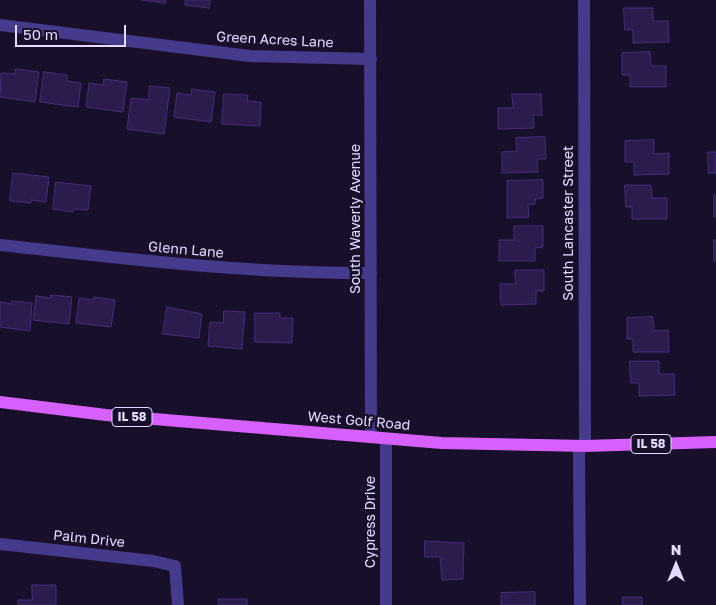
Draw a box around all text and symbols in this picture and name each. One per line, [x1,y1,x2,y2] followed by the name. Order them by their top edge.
[18,15,129,47] scale bar
[23,25,58,43] text: 50 m
[216,29,334,51] street label: Green Acres Lane
[348,144,364,294] street label: South Waverly Avenue
[561,145,577,301] street label: South Lancaster Street
[148,238,224,262] street label: Glenn Lane
[112,408,152,427] road number: IL 58
[307,408,411,434] street label: West Golf Road
[631,434,671,454] road number: IL 58
[363,476,379,568] street label: Cypress Drive
[52,527,126,551] street label: Palm Drive
[651,540,701,590] north arrow
[671,541,681,558] text: N

